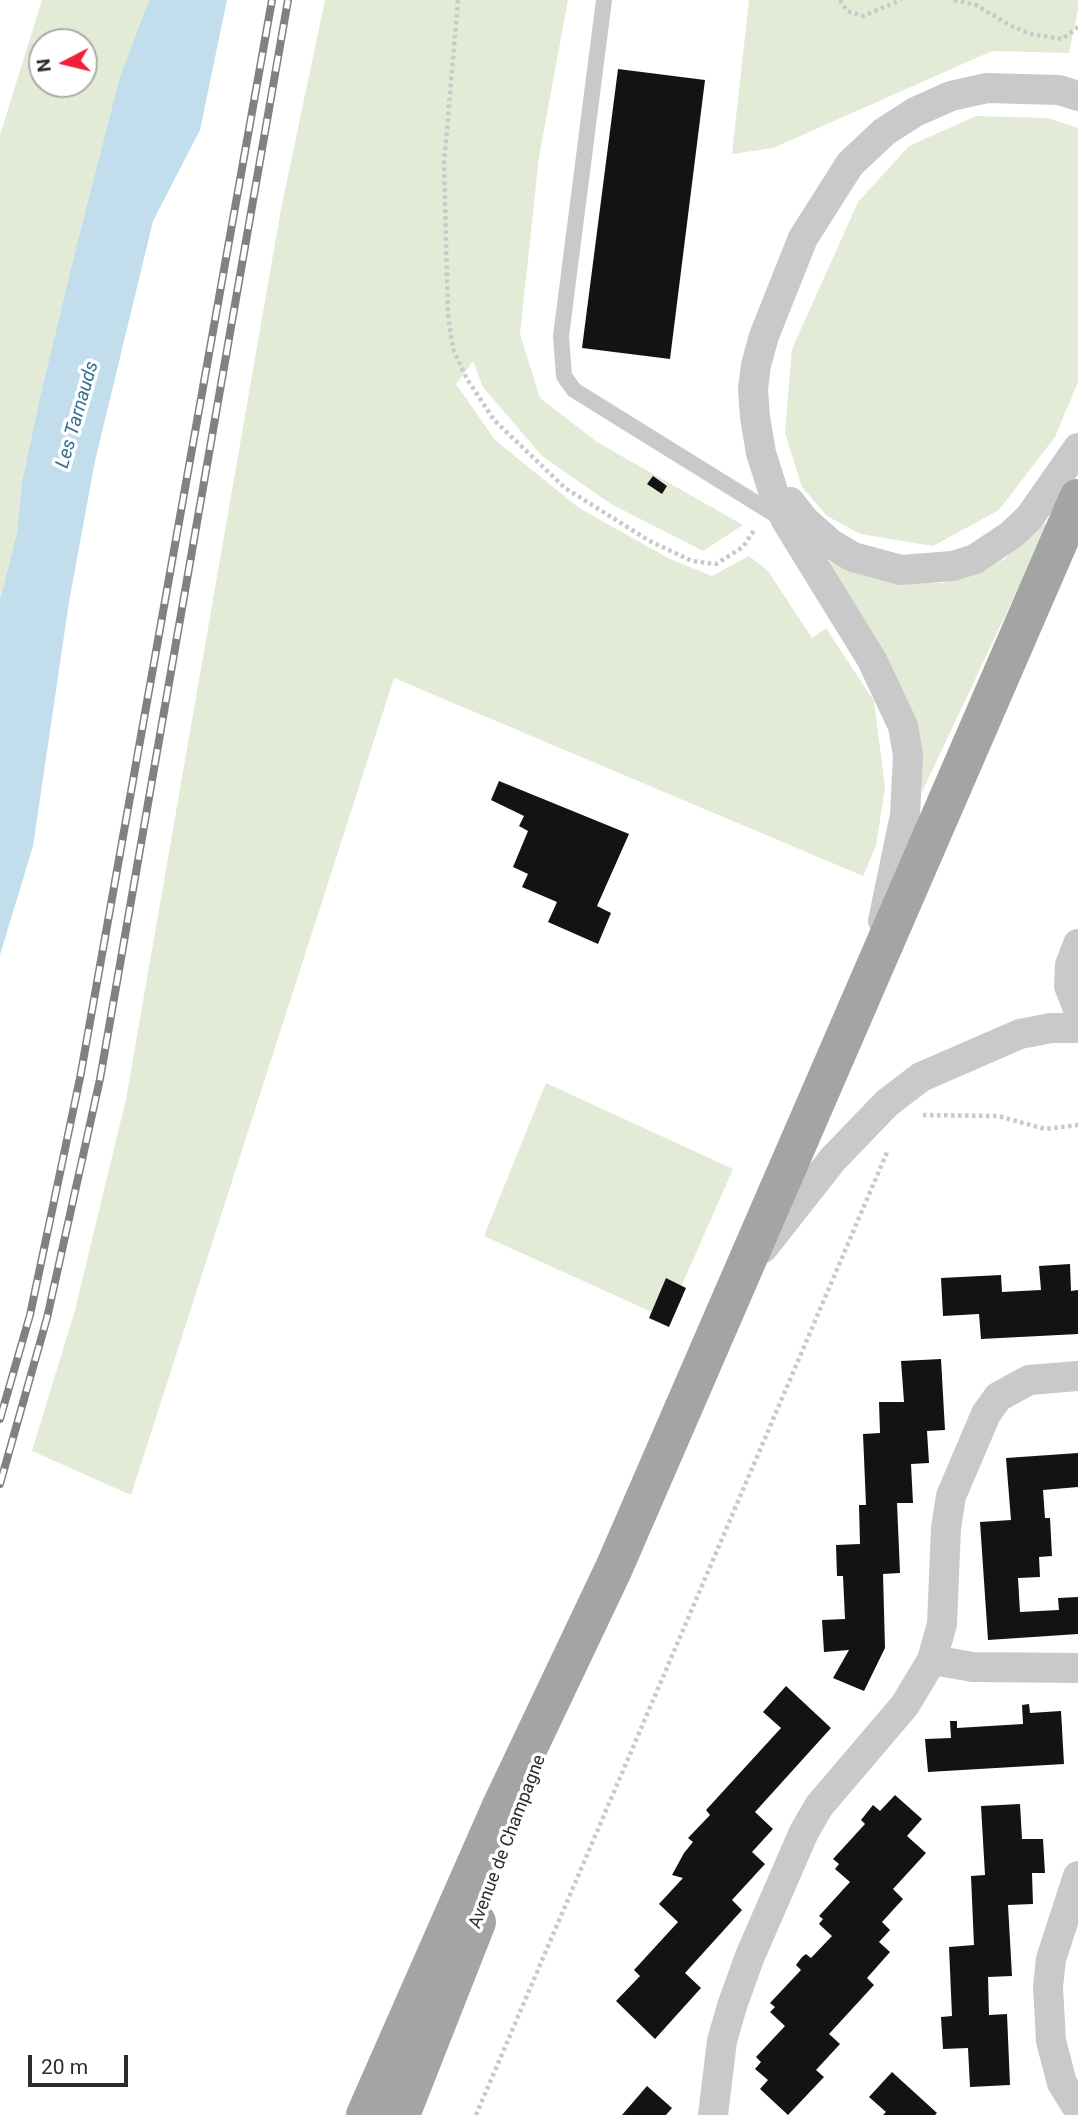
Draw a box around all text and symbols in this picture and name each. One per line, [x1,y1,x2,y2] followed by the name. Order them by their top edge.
[28,28,98,98] north arrow
[31,57,56,73] text: N
[52,359,104,471] water label: Les Tarnauds
[465,1752,551,1932] street label: Avenue de Champagne
[32,2042,131,2086] scale bar
[41,2055,88,2079] text: 20 m

